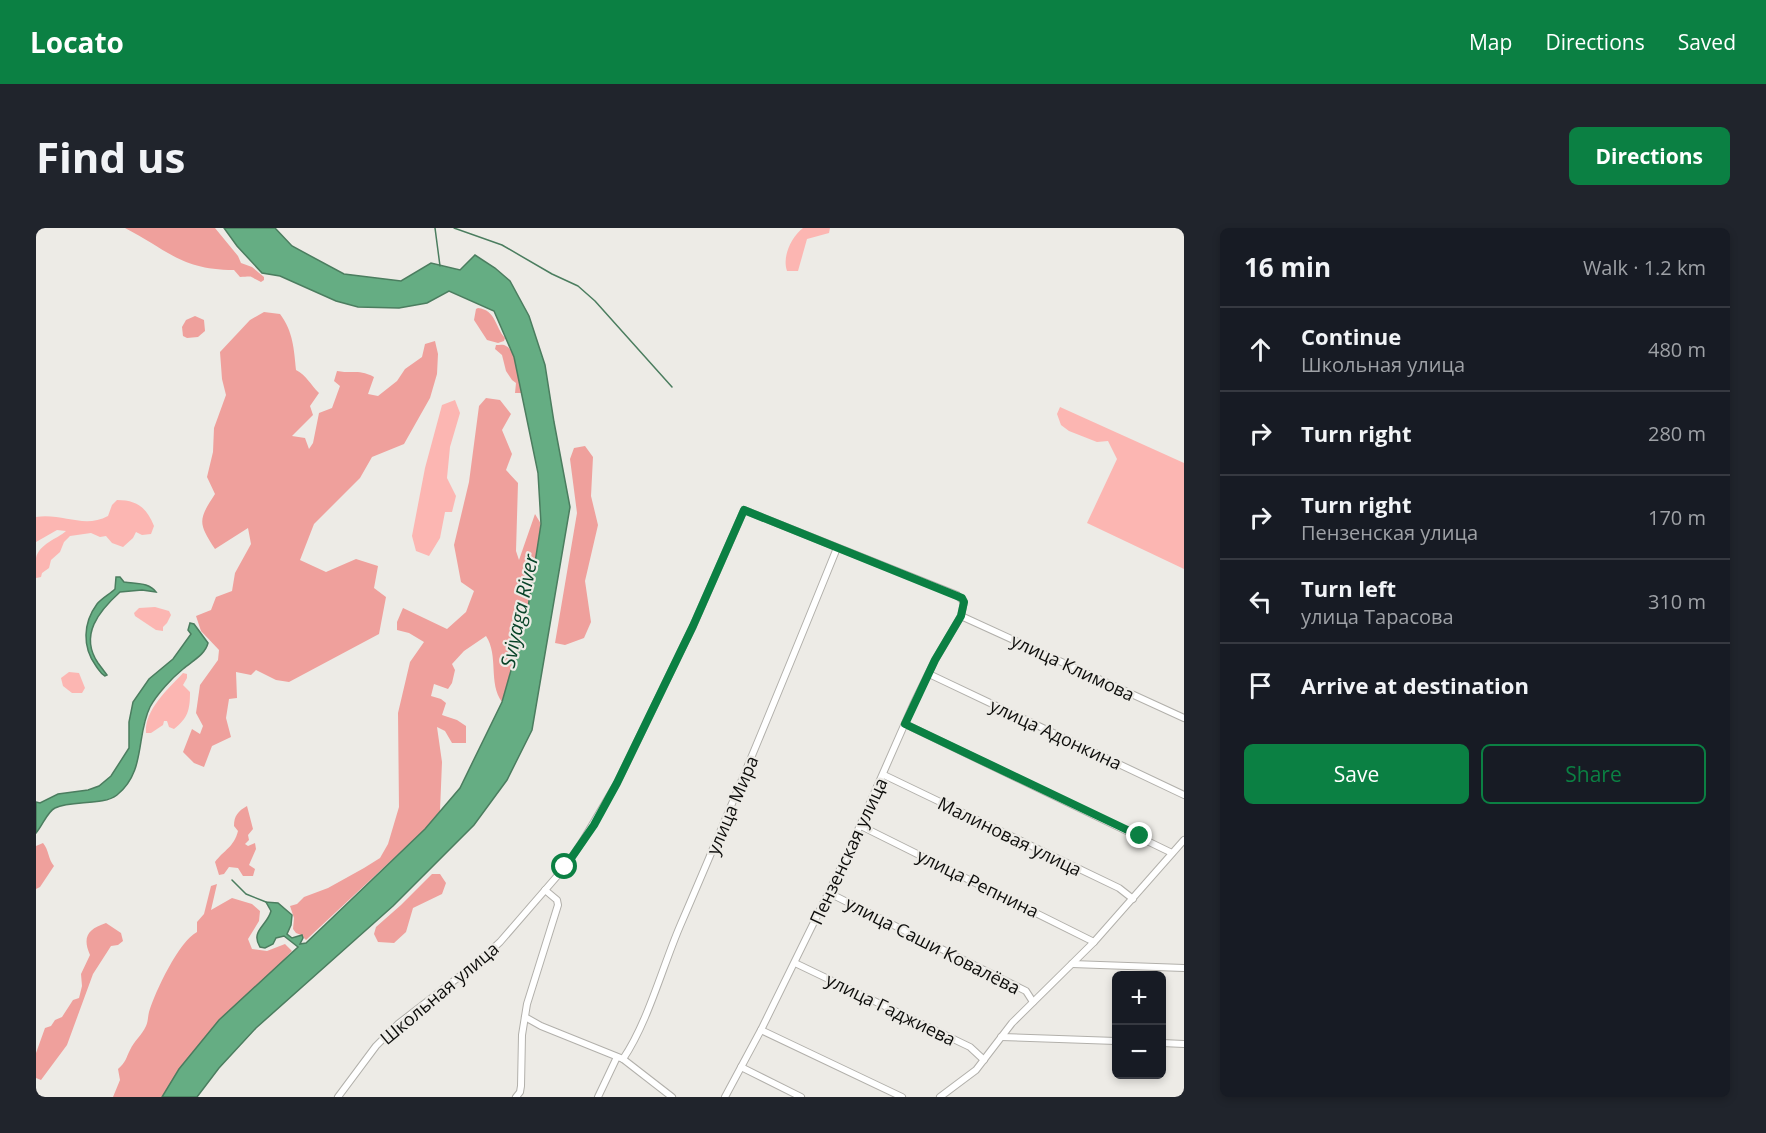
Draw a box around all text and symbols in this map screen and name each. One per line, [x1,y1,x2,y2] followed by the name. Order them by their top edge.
[30,23,124,61] text: Locato
[1469,28,1512,56] text: Map
[1545,28,1645,56] text: Directions
[1678,28,1736,56] text: Saved
[1569,127,1730,185] button: Directions
[36,128,185,185] text: Find us
[1244,249,1331,285] text: 16 min
[1583,254,1706,281] text: Walk · 1.2 km
[1301,321,1401,351] text: Continue
[1244,333,1277,366] icon: ahead
[1648,336,1706,363] text: 480 m
[1301,351,1465,378] text: Школьная улица
[1244,417,1277,450] icon: right
[1301,418,1412,448] text: Turn right
[1648,420,1706,447] text: 280 m
[1301,489,1412,519] text: Turn right
[1244,501,1277,534] icon: right
[1648,504,1706,531] text: 170 m
[1301,519,1478,546] text: Пензенская улица
[494,551,544,670] water label: Sviyaga River
[1301,573,1396,603] text: Turn left
[1244,585,1277,618] icon: left
[1648,588,1706,615] text: 310 m
[1301,603,1454,630] text: улица Тарасова
[1007,628,1139,706] street label: улица Климова
[1244,669,1277,702] icon: arrive
[1301,670,1529,700] text: Arrive at destination
[986,693,1126,775] street label: улица Адонкина
[1244,744,1469,804] button: Save
[1481,744,1706,804] button: Share
[700,752,764,858] street label: улица Мира
[803,774,893,928] street label: Пензенская улица
[934,791,1086,881] street label: Малиновая улица
[1126,822,1152,848] route end
[913,843,1043,923] street label: улица Репнина
[551,853,577,879] route start
[842,890,1024,1000] street label: улица Саши Ковалёва
[375,936,503,1050] street label: Школьная улица
[822,967,960,1051] street label: улица Гаджиева
[1112,971,1166,1079] map controls
[1112,971,1166,1025] button: +
[1112,1025,1166,1079] button: −

